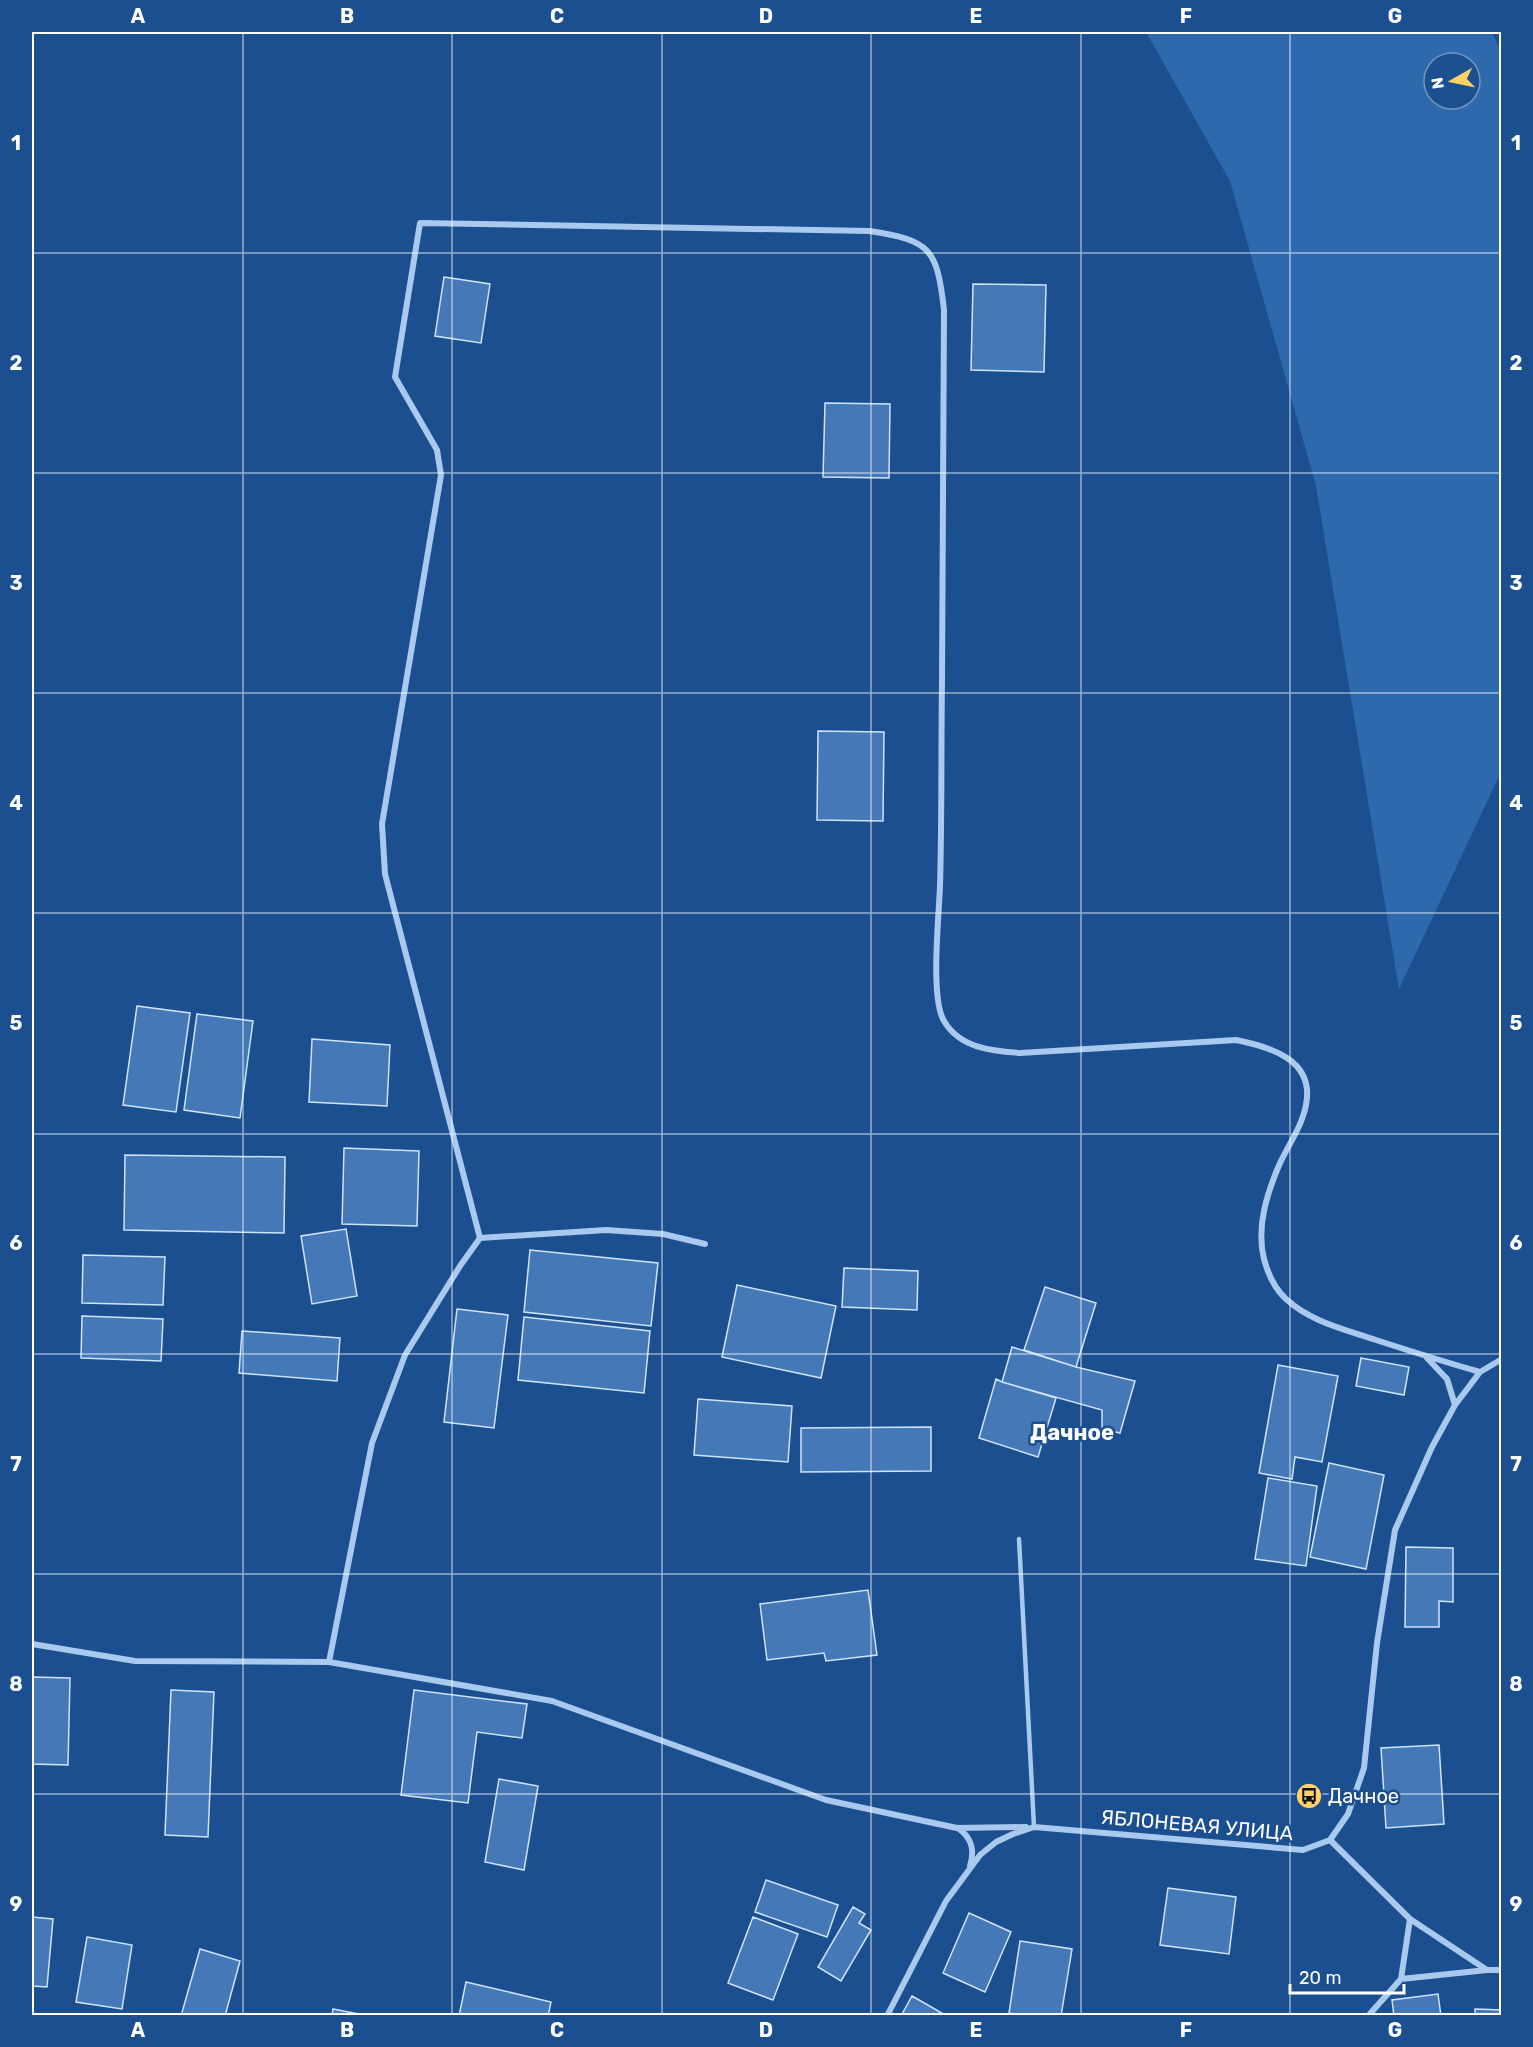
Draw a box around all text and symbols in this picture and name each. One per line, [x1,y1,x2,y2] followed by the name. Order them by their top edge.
[131,4,146,28] text: A
[340,4,354,28] text: B
[550,4,564,28] text: C
[759,4,773,28] text: D
[970,4,982,28] text: E
[1180,4,1192,28] text: F
[1388,4,1402,28] text: G
[1422,51,1482,111] north arrow
[1427,76,1448,90] text: N
[11,131,21,155] text: 1
[1511,131,1521,155] text: 1
[10,351,23,375] text: 2
[1510,351,1523,375] text: 2
[9,571,23,595] text: 3
[1509,571,1523,595] text: 3
[9,791,23,815] text: 4
[1509,791,1523,815] text: 4
[10,1011,23,1035] text: 5
[1510,1011,1523,1035] text: 5
[9,1231,23,1255] text: 6
[1509,1231,1523,1255] text: 6
[1030,1419,1114,1446] district label: Дачное
[10,1452,22,1476] text: 7
[1510,1452,1522,1476] text: 7
[9,1672,23,1696] text: 8
[1509,1672,1523,1696] text: 8
[1294,1781,1324,1811] bus stop icon: Дачное
[1328,1784,1399,1808] place label: Дачное
[1100,1805,1294,1845] street label: ЯБЛОНЕВАЯ УЛИЦА
[10,1892,23,1916] text: 9
[1510,1892,1523,1916] text: 9
[1290,1957,1404,1995] scale bar
[1299,1967,1341,1989] text: 20 m
[131,2018,146,2042] text: A
[340,2018,354,2042] text: B
[550,2018,564,2042] text: C
[759,2018,773,2042] text: D
[970,2018,982,2042] text: E
[1180,2018,1192,2042] text: F
[1388,2018,1402,2042] text: G

